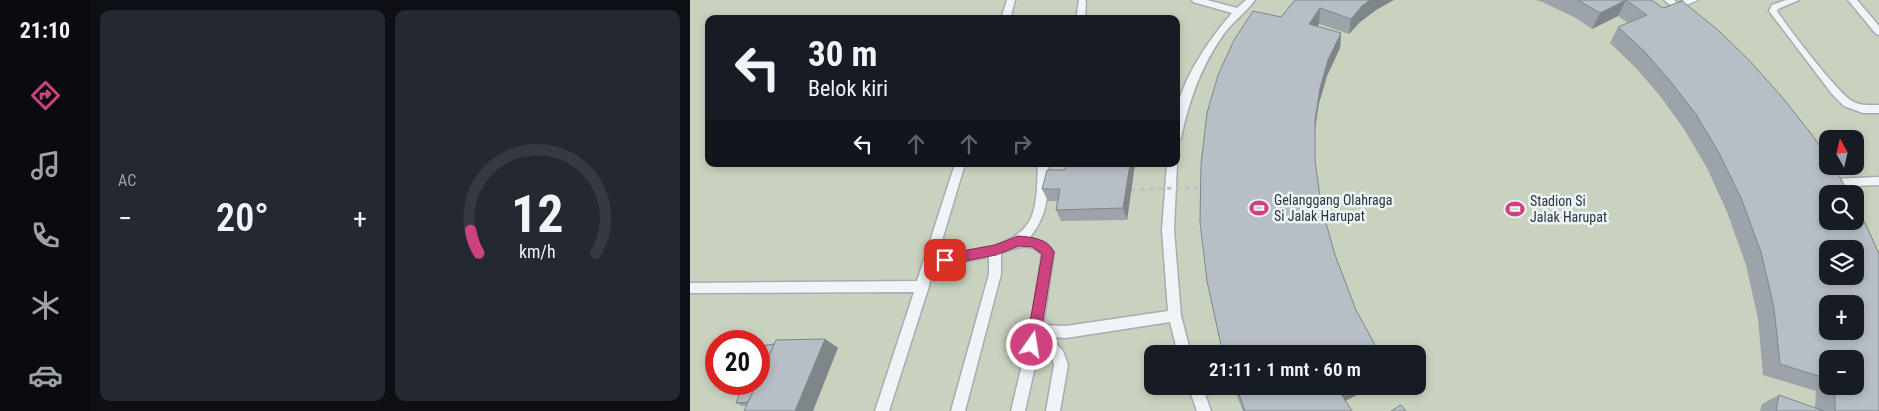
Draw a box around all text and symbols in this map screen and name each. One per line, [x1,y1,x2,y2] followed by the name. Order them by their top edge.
[20,18,70,43] text: 21:10
[808,34,877,75] text: 30 m
[725,35,790,100] icon: left
[808,76,888,101] text: Belok kiri
[28,78,63,113] icon: directions
[849,130,877,158] icon: left
[902,130,930,158] icon: ahead
[955,130,983,158] icon: ahead
[1008,130,1036,158] icon: right
[1819,130,1864,175] north arrow
[1819,130,1864,395] map controls
[28,148,63,183] icon: music
[118,171,136,190] text: AC
[511,184,564,245] text: 12
[1819,185,1864,230] button: search
[1274,192,1392,224] place label: Gelanggang Olahraga Si Jalak Harupat
[1530,193,1607,225] place label: Stadion Si Jalak Harupat
[216,196,269,240] text: 20°
[1248,197,1270,219] sports icon: Gelanggang Olahraga Si Jalak Harupat
[1504,198,1526,220] sports icon: Stadion Si Jalak Harupat
[118,202,132,235] text: −
[353,202,367,235] text: +
[28,218,63,253] icon: phone
[924,239,966,281] pin
[1819,240,1864,285] button: layers
[519,241,556,262] text: km/h
[931,246,959,274] icon: arrive
[28,288,63,323] icon: climate
[1819,295,1864,340] button: +
[1005,318,1057,370] position arrow
[705,330,770,395] speed limit sign: 20
[1819,350,1864,395] button: −
[28,358,63,393] icon: car
[1209,358,1361,381] text: 21:11 · 1 mnt · 60 m

